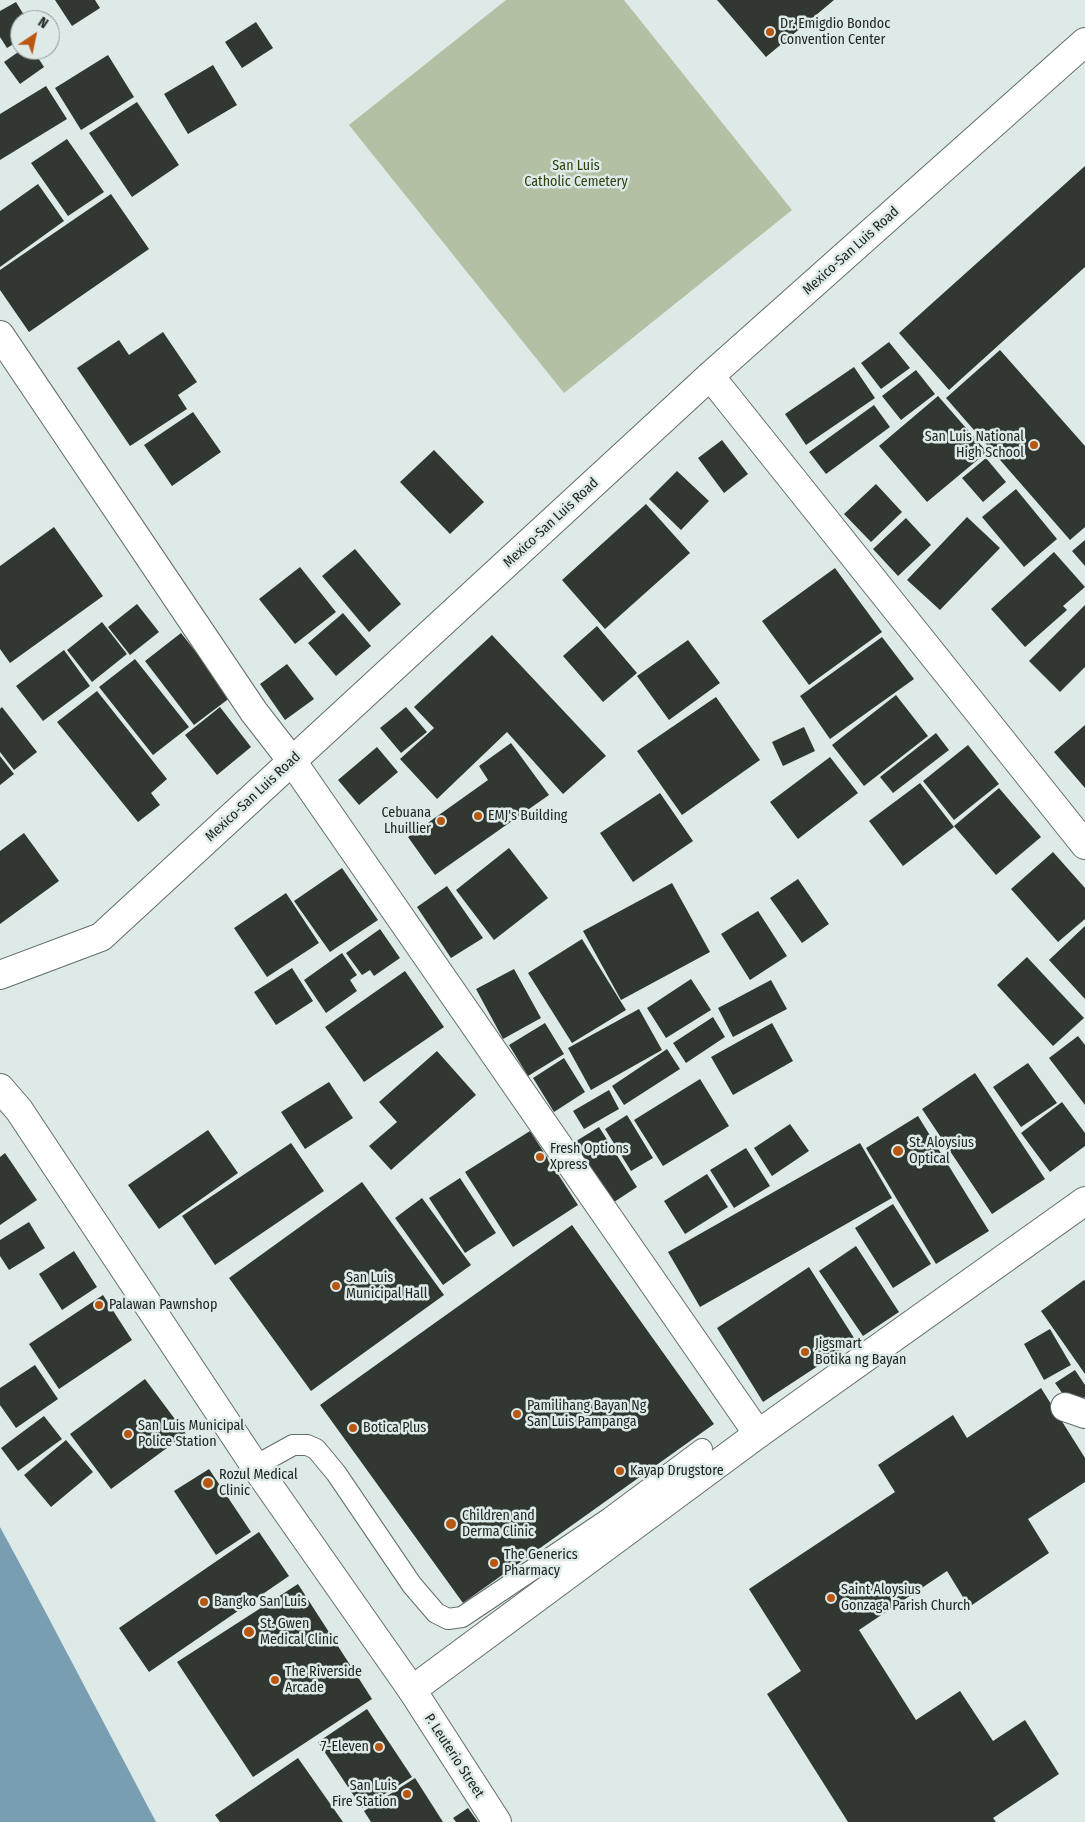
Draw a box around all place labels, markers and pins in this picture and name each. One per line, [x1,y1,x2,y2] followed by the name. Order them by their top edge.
[780,16,890,48] place label: Dr. Emigdio Bondoc Convention Center
[764,26,776,38] marker: Dr. Emigdio Bondoc Convention Center
[925,429,1024,462] place label: San Luis National High School
[1028,439,1040,451] marker: San Luis National High School
[381,805,431,838] place label: Cebuana Lhuillier
[488,808,567,824] place label: EMJ's Building
[472,810,484,822] marker: EMJ's Building
[435,815,447,827] marker: Cebuana Lhuillier
[909,1135,974,1168] place label: St. Aloysius Optical
[550,1141,629,1174] place label: Fresh Options Xpress
[891,1144,905,1158] marker: St. Aloysius Optical
[534,1151,546,1163] marker: Fresh Options Xpress
[346,1270,427,1302] place label: San Luis Municipal Hall
[330,1280,342,1292] marker: San Luis Municipal Hall
[109,1297,217,1313] place label: Palawan Pawnshop
[93,1299,105,1311] marker: Palawan Pawnshop
[815,1336,906,1368] place label: Jigsmart Botika ng Bayan
[799,1346,811,1358] marker: Jigsmart Botika ng Bayan
[527,1398,646,1430] place label: Pamilihang Bayan Ng San Luis Pampanga
[511,1408,523,1420] marker: Pamilihang Bayan Ng San Luis Pampanga
[138,1418,244,1450] place label: San Luis Municipal Police Station
[363,1420,426,1436] place label: Botica Plus
[347,1422,359,1434] marker: Botica Plus
[122,1428,134,1440] marker: San Luis Municipal Police Station
[630,1463,724,1479] place label: Kayap Drugstore
[614,1465,626,1477] marker: Kayap Drugstore
[219,1467,298,1500] place label: Rozul Medical Clinic
[201,1476,215,1490] marker: Rozul Medical Clinic
[462,1508,535,1540] place label: Children and Derma Clinic
[444,1517,458,1531] marker: Children and Derma Clinic
[504,1547,578,1580] place label: The Generics Pharmacy
[488,1557,500,1569] marker: The Generics Pharmacy
[841,1582,970,1614] place label: Saint Aloysius Gonzaga Parish Church
[825,1592,837,1604] marker: Saint Aloysius Gonzaga Parish Church
[214,1594,307,1610] place label: Bangko San Luis
[198,1596,210,1608] marker: Bangko San Luis
[260,1616,339,1648] place label: St. Gwen Medical Clinic
[242,1625,256,1639] marker: St. Gwen Medical Clinic
[285,1664,362,1696] place label: The Riverside Arcade
[269,1674,281,1686] marker: The Riverside Arcade
[321,1739,369,1755] place label: 7-Eleven
[373,1741,385,1753] marker: 7-Eleven
[332,1778,397,1810] place label: San Luis Fire Station
[401,1788,413,1800] marker: San Luis Fire Station

